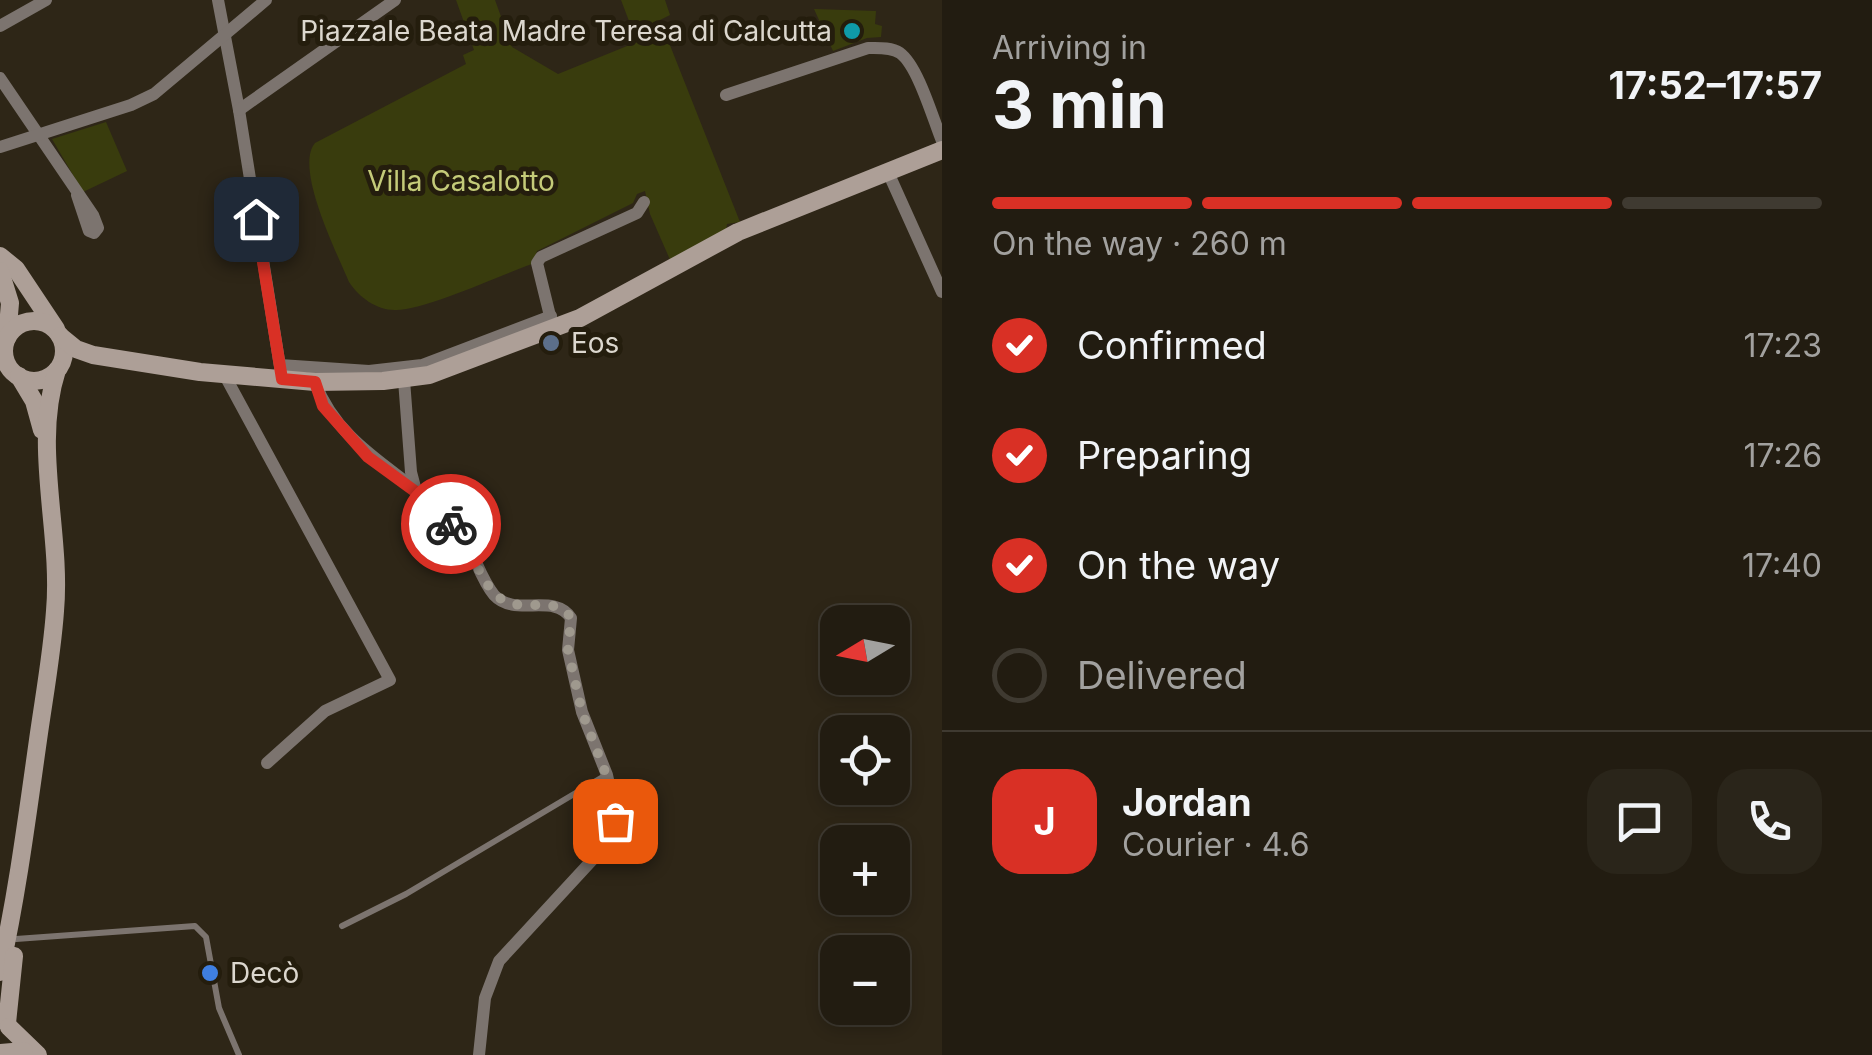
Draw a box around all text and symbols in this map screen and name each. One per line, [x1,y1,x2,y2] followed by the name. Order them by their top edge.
[300,14,832,48] place label: Piazzale Beata Madre Teresa di Calcutta
[841,20,863,42] marker: Piazzale Beata Madre Teresa di Calcutta
[992,28,1147,67] text: Arriving in
[1609,62,1822,108] text: 17:52–17:57
[992,65,1167,144] text: 3 min
[367,164,555,198] park label: Villa Casalotto
[214,177,299,262] pin
[229,192,284,247] icon: home
[992,224,1287,263] text: On the way · 260 m
[992,318,1047,373] icon: check
[1077,322,1267,368] text: Confirmed
[571,326,619,360] place label: Eos
[1743,326,1822,365] text: 17:23
[540,332,562,354] marker: Eos
[992,428,1047,483] icon: check
[1077,432,1252,478] text: Preparing
[1743,436,1822,475] text: 17:26
[401,474,501,574] courier
[424,497,479,552] icon: bike
[992,538,1047,593] icon: check
[1077,542,1280,588] text: On the way
[1742,546,1822,585] text: 17:40
[820,605,910,695] north arrow
[820,605,910,1025] map controls
[1077,652,1247,698] text: Delivered
[820,715,910,805] button: locate
[1587,769,1692,874] button: chat
[1717,769,1822,874] button: phone
[573,779,658,864] pin
[1122,779,1252,825] text: Jordan
[588,794,643,849] icon: bag
[1033,798,1056,844] text: J
[820,825,910,915] button: +
[1122,825,1310,864] text: Courier · 4.6
[820,935,910,1025] button: −
[230,956,299,990] place label: Decò
[199,962,221,984] marker: Decò

